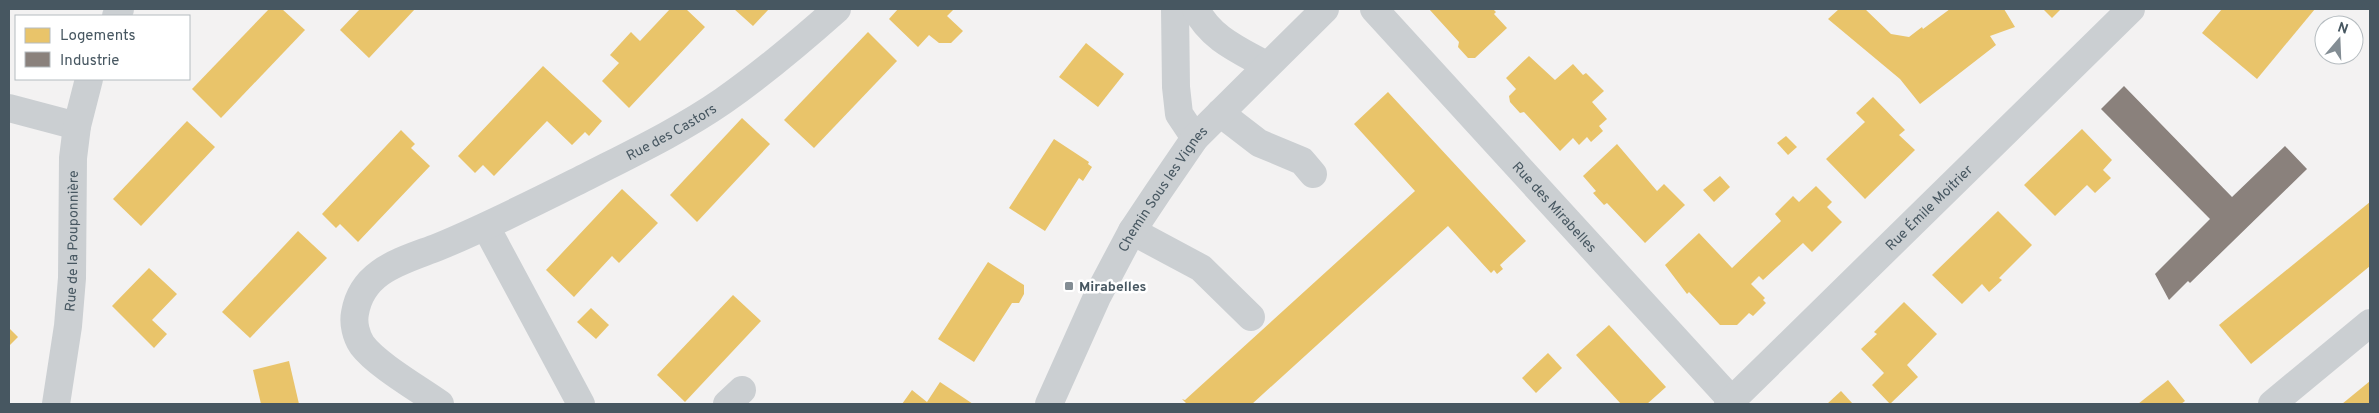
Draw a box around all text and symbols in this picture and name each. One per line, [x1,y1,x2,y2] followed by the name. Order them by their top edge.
[15,15,190,80] legend
[2314,15,2364,65] north arrow
[2335,19,2350,39] text: N
[60,27,136,46] text: Logements
[60,52,119,71] text: Industrie
[624,101,720,165] street label: Rue des Castors
[1115,123,1212,255] street label: Chemin Sous les Vignes
[1508,159,1600,257] street label: Rue des Mirabelles
[1883,161,1977,255] street label: Rue Émile Moitrier
[62,170,83,312] street label: Rue de la Pouponnière
[1079,279,1147,296] place label: Mirabelles
[1063,280,1075,292] marker: Mirabelles

